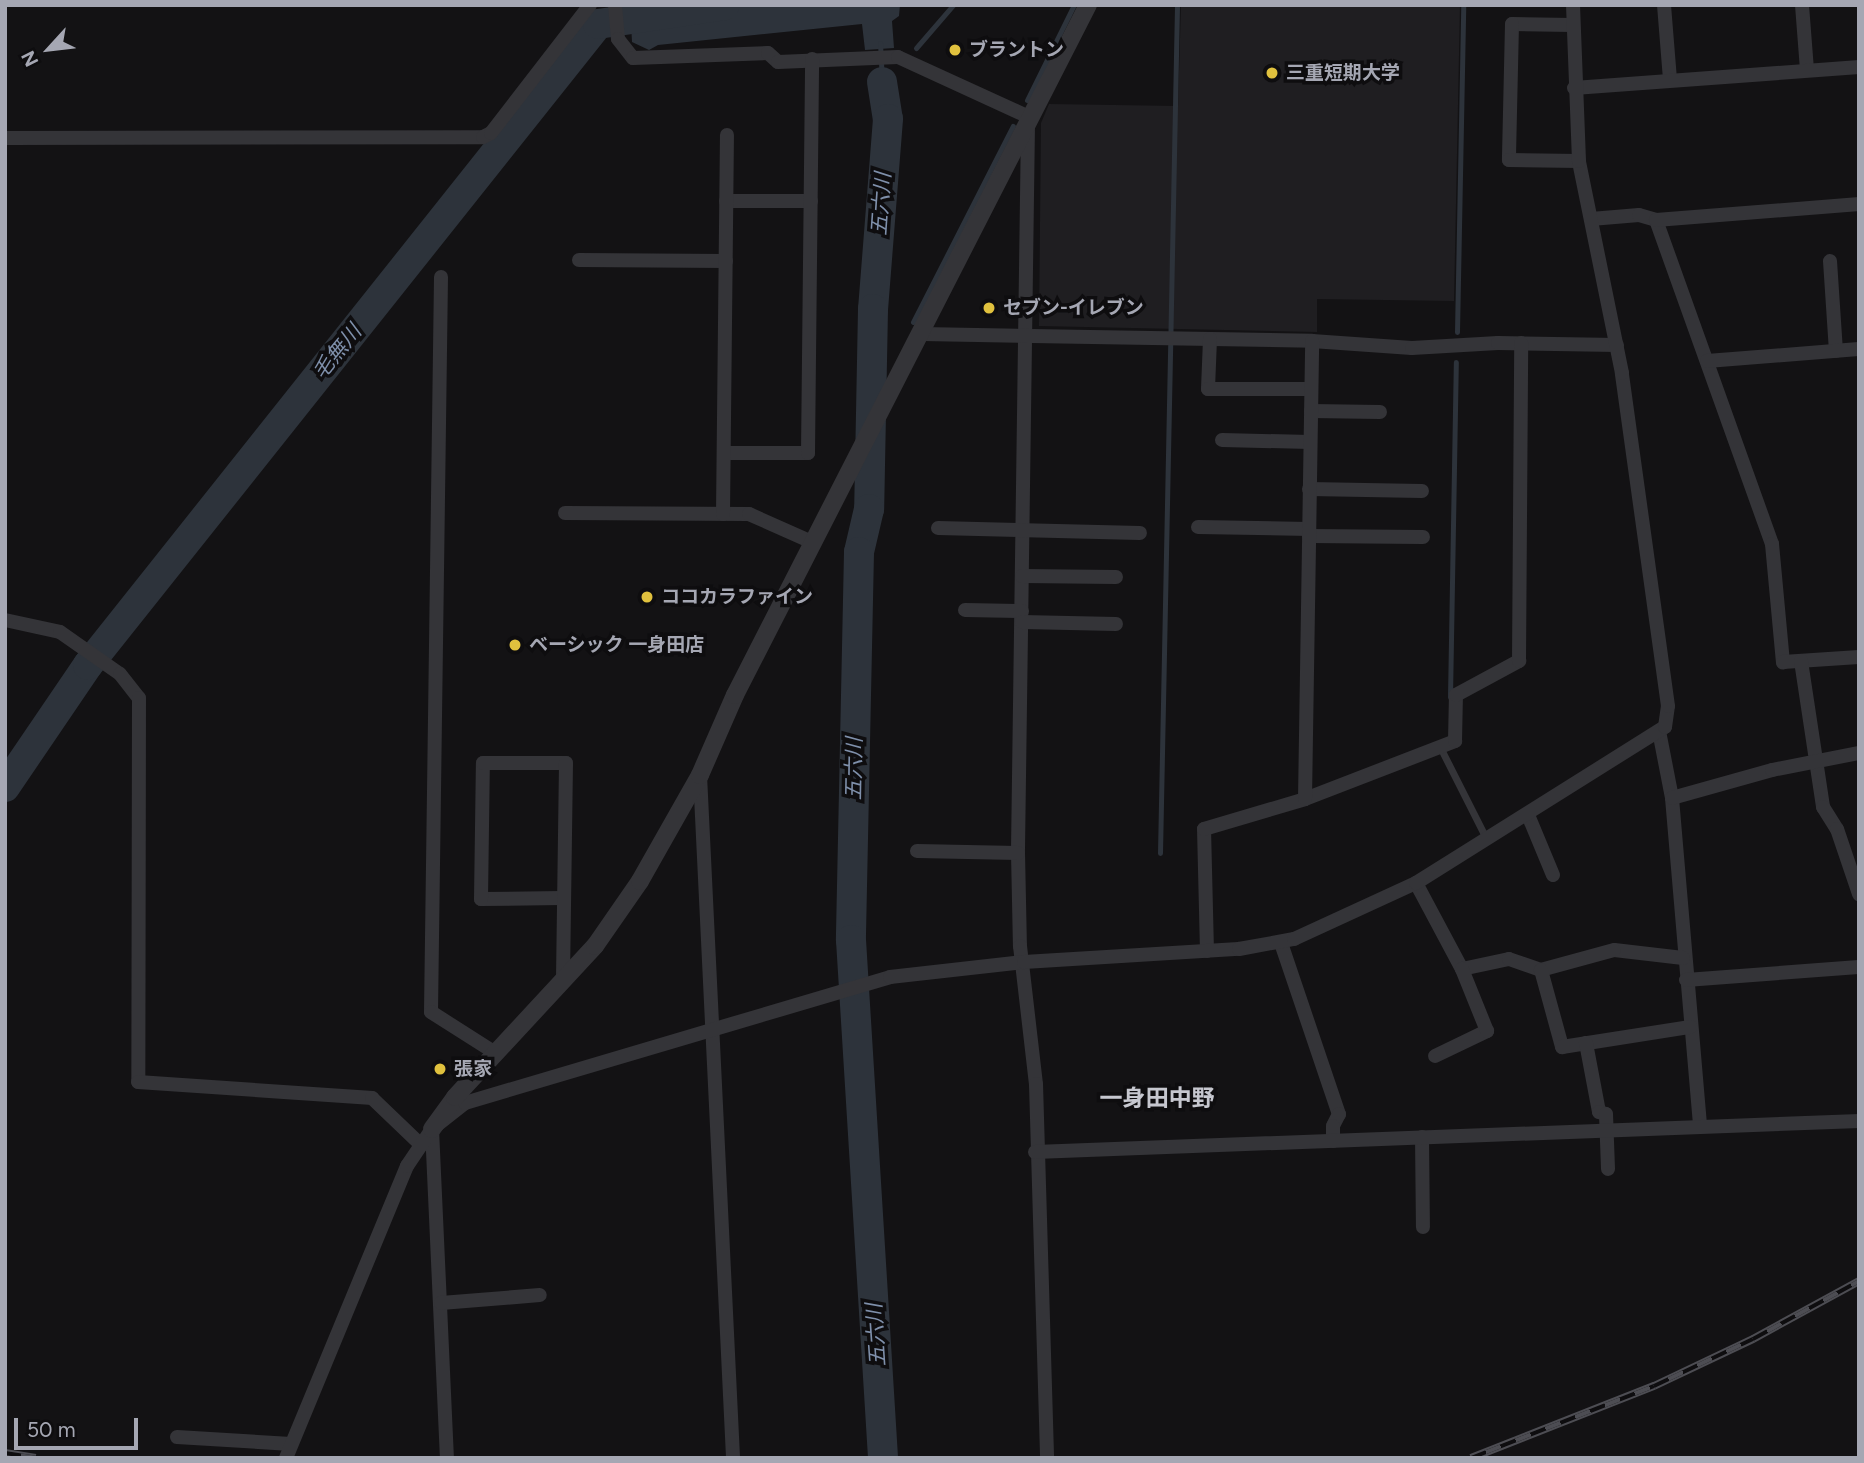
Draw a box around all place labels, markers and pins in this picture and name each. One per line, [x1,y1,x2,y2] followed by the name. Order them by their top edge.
[969,39,1064,61] place label: ブラントン
[947,42,963,58] marker: ブラントン
[1286,62,1400,84] place label: 三重短期大学
[1264,65,1280,81] marker: 三重短期大学
[1003,297,1144,319] place label: セブン-イレブン
[981,300,997,316] marker: セブン-イレブン
[661,586,813,608] place label: ココカラファイン
[639,589,655,605] marker: ココカラファイン
[529,634,705,656] place label: ベーシック 一身田店
[507,637,523,653] marker: ベーシック 一身田店
[454,1058,492,1080] place label: 張家
[432,1061,448,1077] marker: 張家

